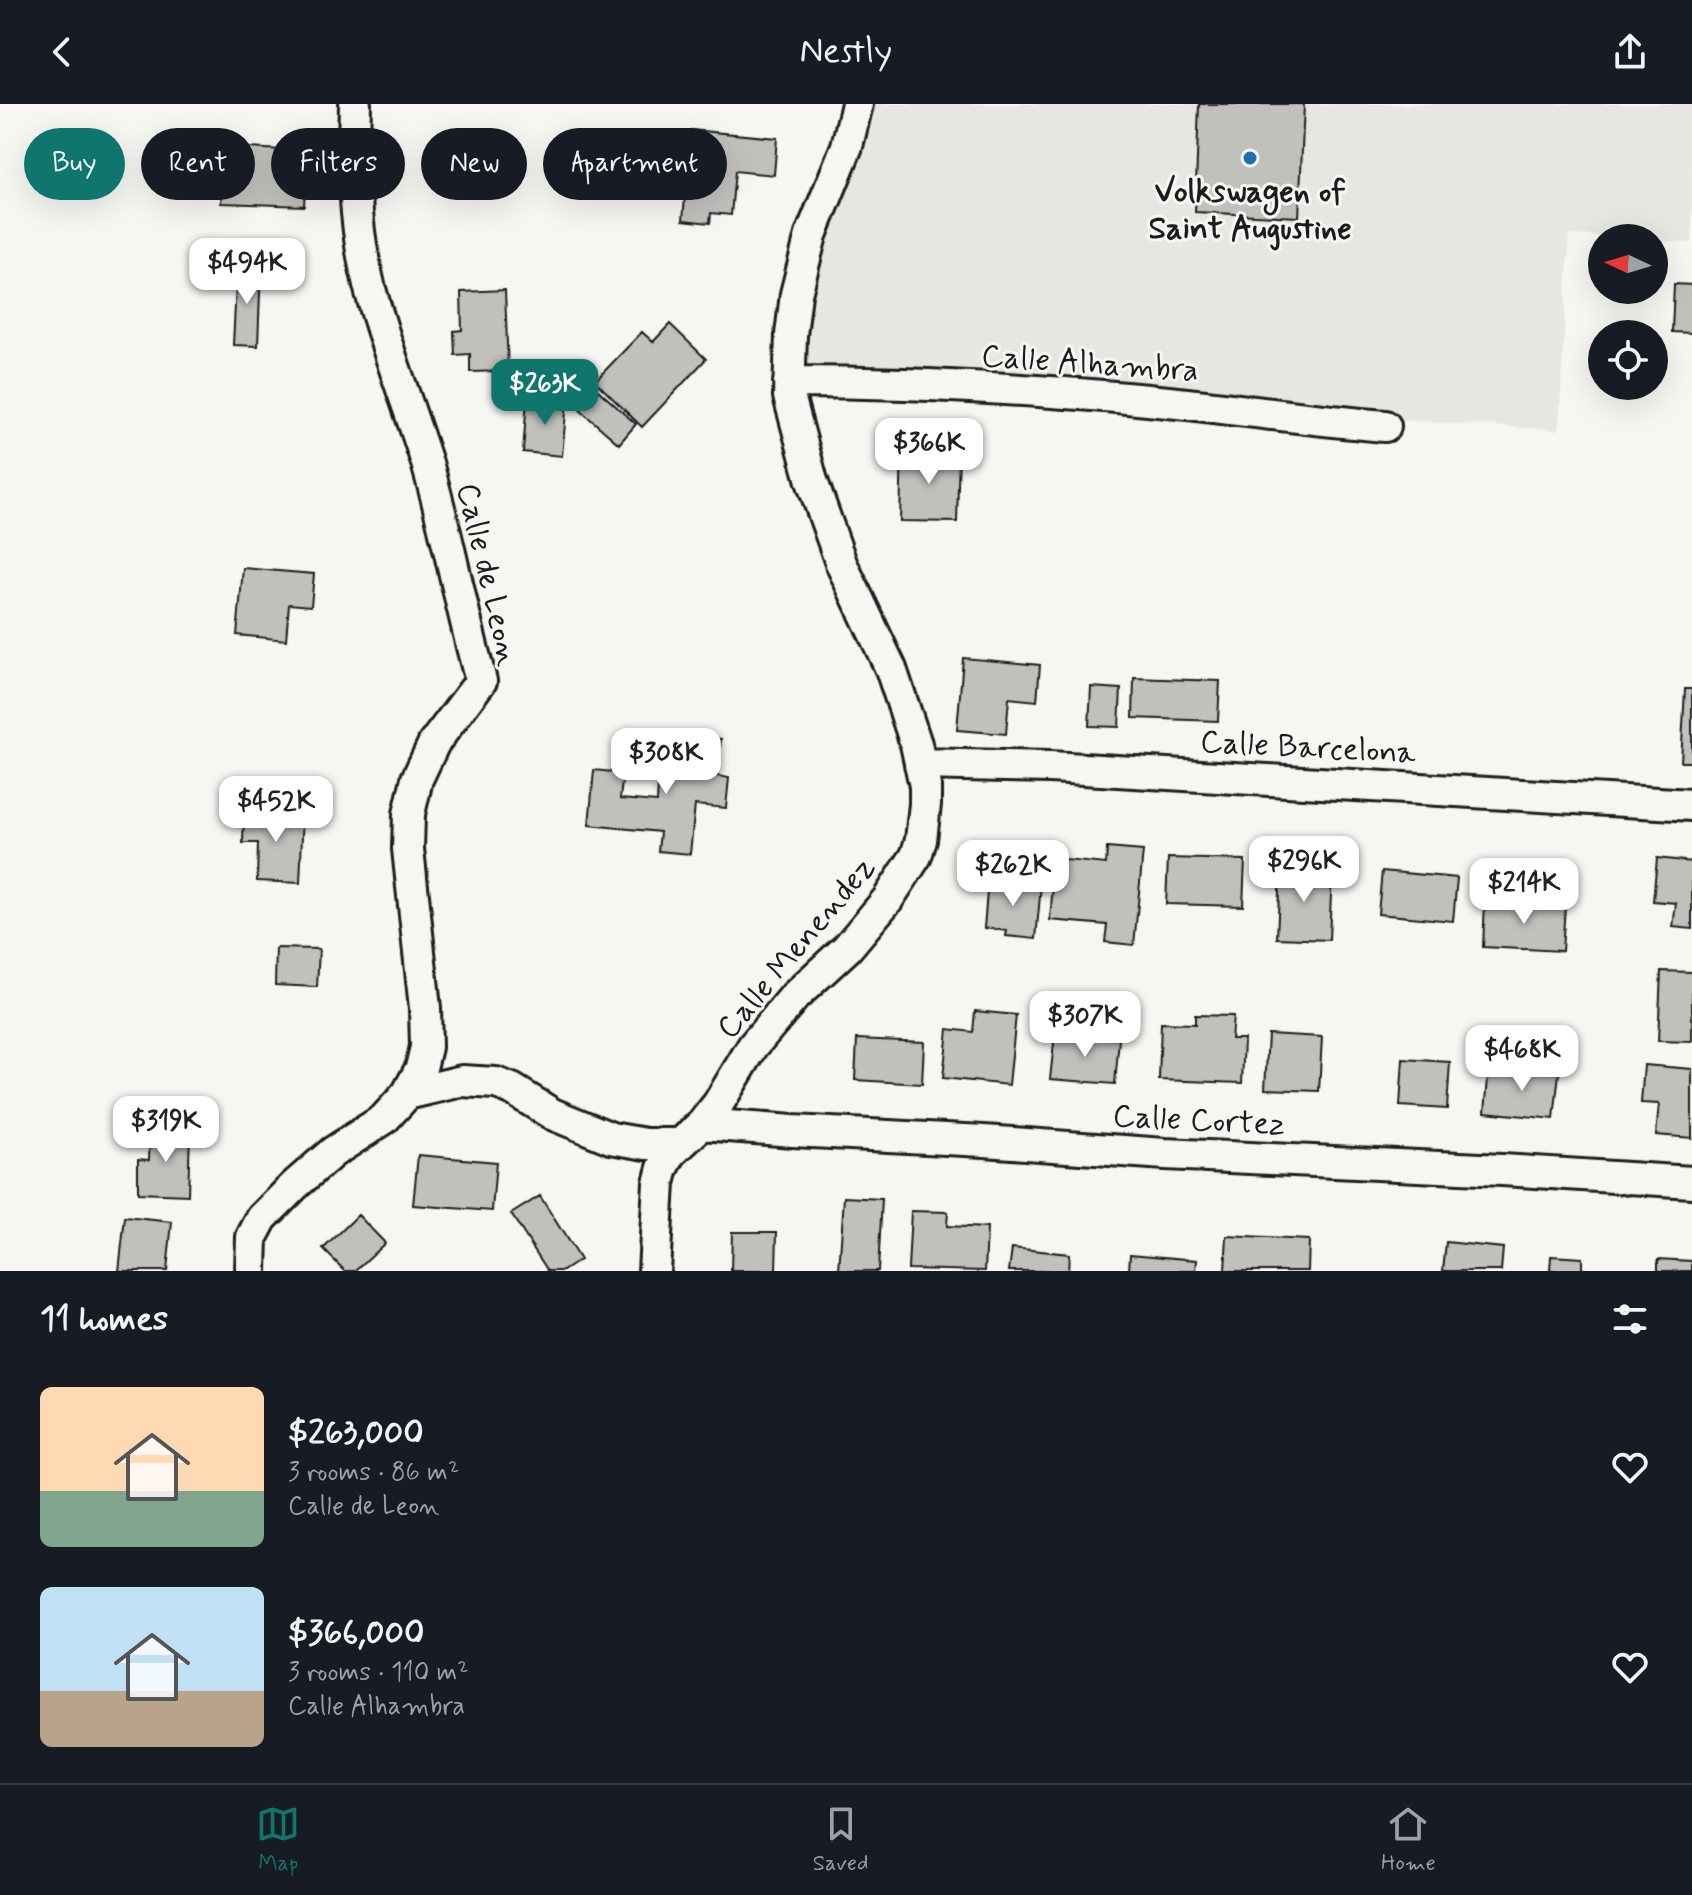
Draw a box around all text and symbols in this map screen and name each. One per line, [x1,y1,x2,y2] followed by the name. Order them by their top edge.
[800,29,892,76] text: Nestly
[40,30,84,74] icon: back
[1608,30,1652,74] icon: share
[24,128,125,200] chip: Buy
[141,128,255,200] chip: Rent
[271,128,405,200] chip: Filters
[421,128,527,200] chip: New
[543,128,727,200] chip: Apartment
[1241,149,1259,167] marker: Volkswagen of Saint Augustine
[1148,171,1352,251] place label: Volkswagen of Saint Augustine
[1588,224,1668,304] north arrow
[1588,224,1668,400] map controls
[191,238,303,306] pin: $494K
[207,247,287,281] text: $494K
[1588,320,1668,400] button: locate
[980,335,1200,393] street label: Calle Alhambra
[489,359,601,427] pin: $263K
[509,368,581,402] text: $263K
[873,418,985,486] pin: $366K
[893,427,965,461] text: $366K
[446,479,528,670] street label: Calle de Leon
[1199,721,1418,775] street label: Calle Barcelona
[610,728,722,796] pin: $308K
[629,737,703,771] text: $308K
[220,776,332,844] pin: $452K
[237,785,315,819] text: $452K
[1248,836,1360,904] pin: $296K
[957,840,1069,908] pin: $262K
[1267,845,1341,879] text: $296K
[708,848,885,1048] street label: Calle Menendez
[975,849,1051,883] text: $262K
[1468,858,1580,926] pin: $214K
[1488,867,1560,901] text: $214K
[1029,991,1141,1059] pin: $307K
[1048,1000,1122,1034] text: $307K
[1466,1025,1578,1093] pin: $468K
[1483,1034,1561,1068] text: $468K
[110,1096,222,1164] pin: $319K
[1112,1096,1286,1146] street label: Calle Cortez
[131,1105,201,1139] text: $319K
[40,1297,168,1342] text: 11 homes
[1608,1297,1652,1341] icon: filters
[288,1411,424,1456] text: $263,000
[104,1419,200,1515] icon: home
[1608,1445,1652,1489] icon: heart
[288,1456,459,1490] text: 3 rooms · 86 m²
[288,1490,439,1524] text: Calle de Leon
[288,1611,424,1656] text: $366,000
[104,1619,200,1715] icon: home
[1608,1645,1652,1689] icon: heart
[288,1656,469,1690] text: 3 rooms · 110 m²
[288,1690,465,1724] text: Calle Alhambra
[256,1802,300,1878] tab: Map
[813,1802,868,1878] tab: Saved
[1381,1802,1436,1878] tab: Home

